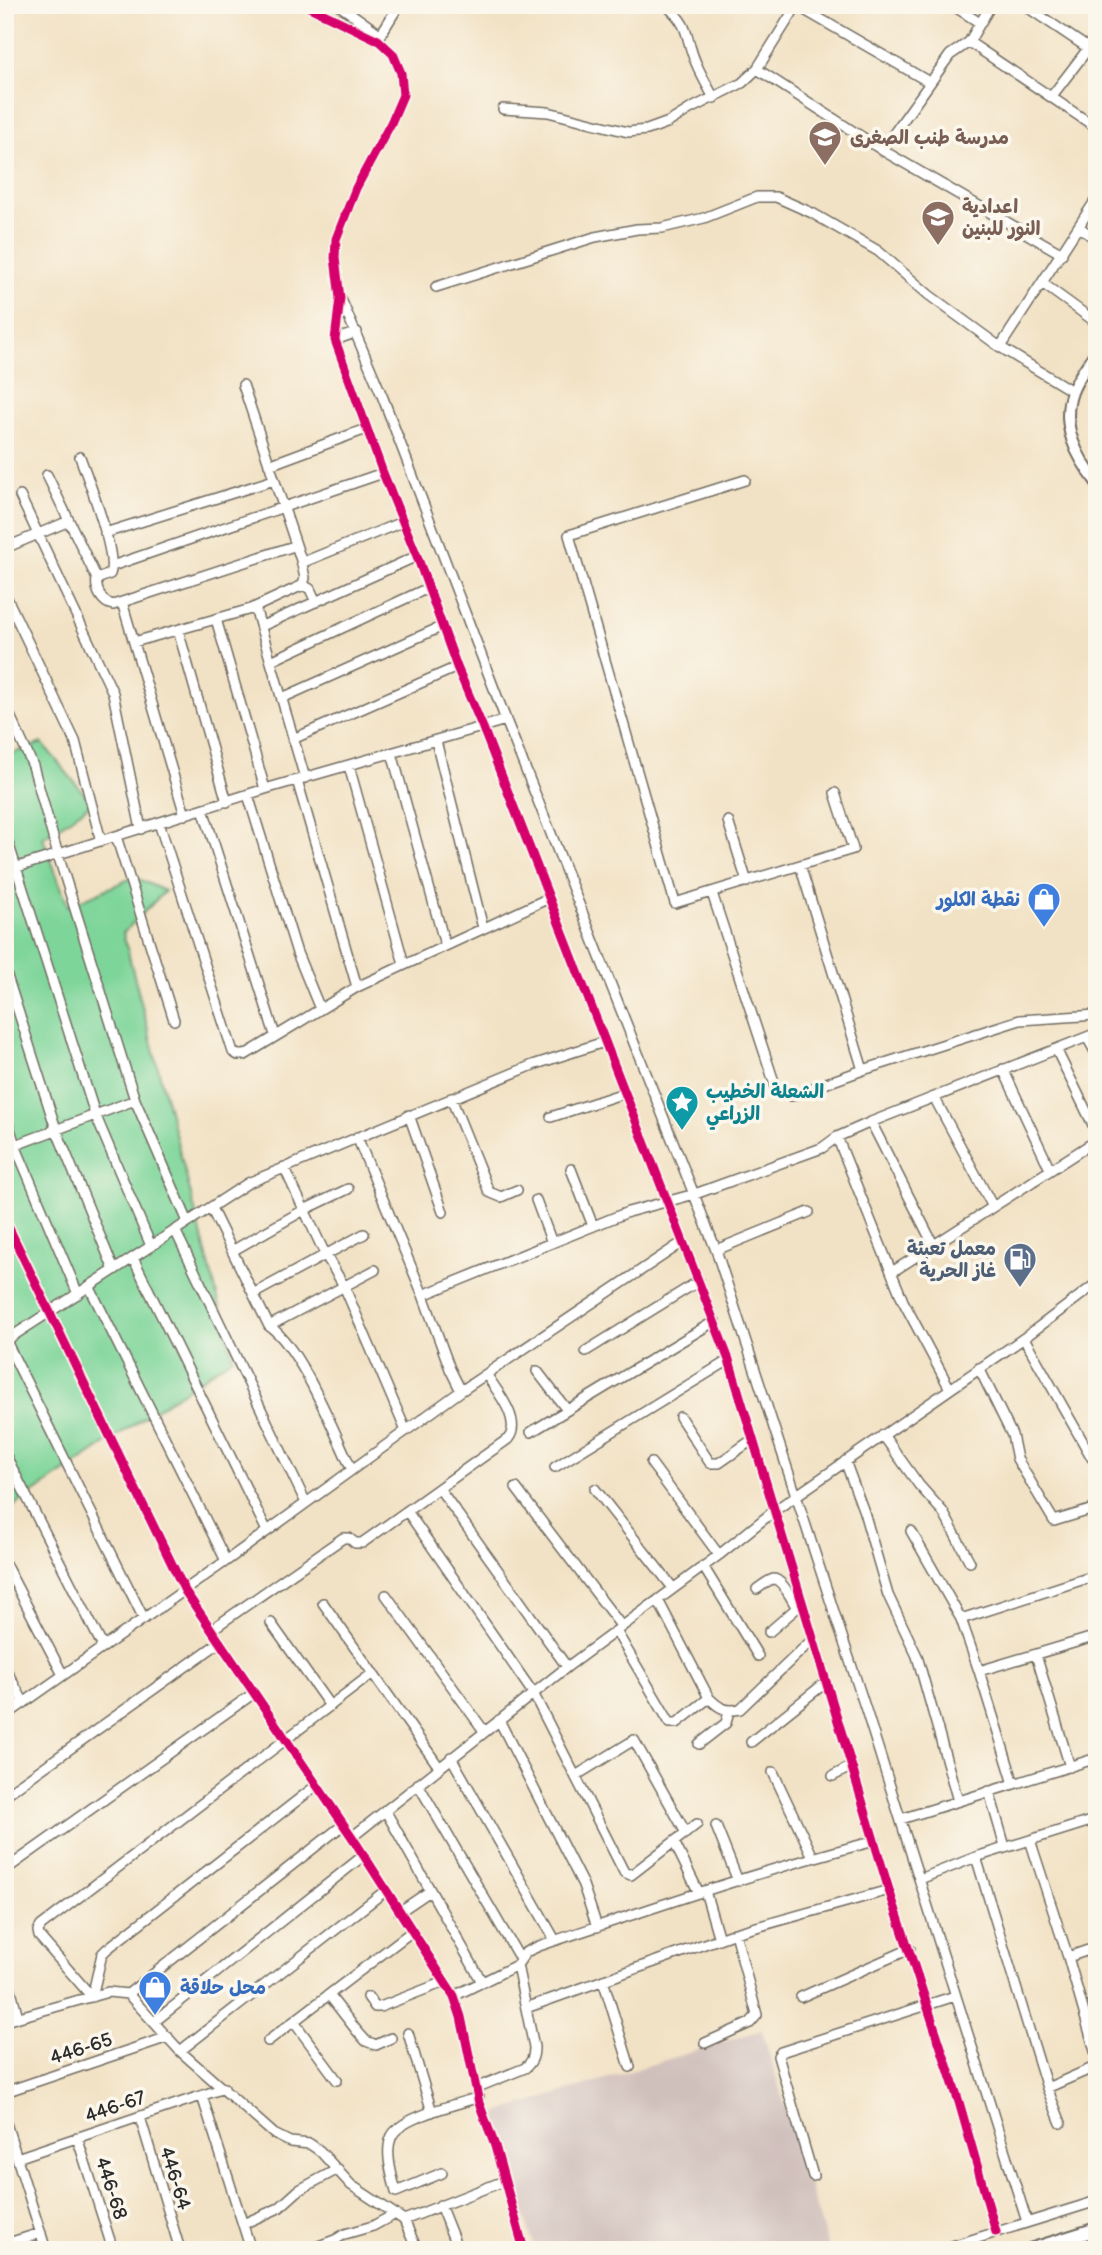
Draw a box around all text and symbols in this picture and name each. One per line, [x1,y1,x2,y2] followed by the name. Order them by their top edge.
[806,118,844,167] school or university icon: مدرسة طنب الصغرى
[850,127,1009,150] place label: مدرسة طنب الصغرى
[962,196,1040,242] place label: اعدادية النور للبنين
[919,198,957,247] school or university icon: اعدادية النور للبنين
[1025,880,1063,929] shop icon: نقطة الكلور
[935,889,1020,913] place label: نقطة الكلور
[706,1081,824,1130] place label: الشعلة الخطيب الزراعي
[663,1083,701,1132] place icon: الشعلة الخطيب الزراعي
[907,1238,996,1283] place label: معمل تعبئة غاز الحرية
[1001,1240,1039,1289] fuel station icon: معمل تعبئة غاز الحرية
[136,1968,174,2017] shop icon: محل حلاقة
[180,1977,266,2000] place label: محل حلاقة
[47,2029,116,2070] street label: 446-65
[82,2086,149,2128] street label: 446-67
[154,2144,195,2213] street label: 446-64
[90,2154,131,2223] street label: 446-68

